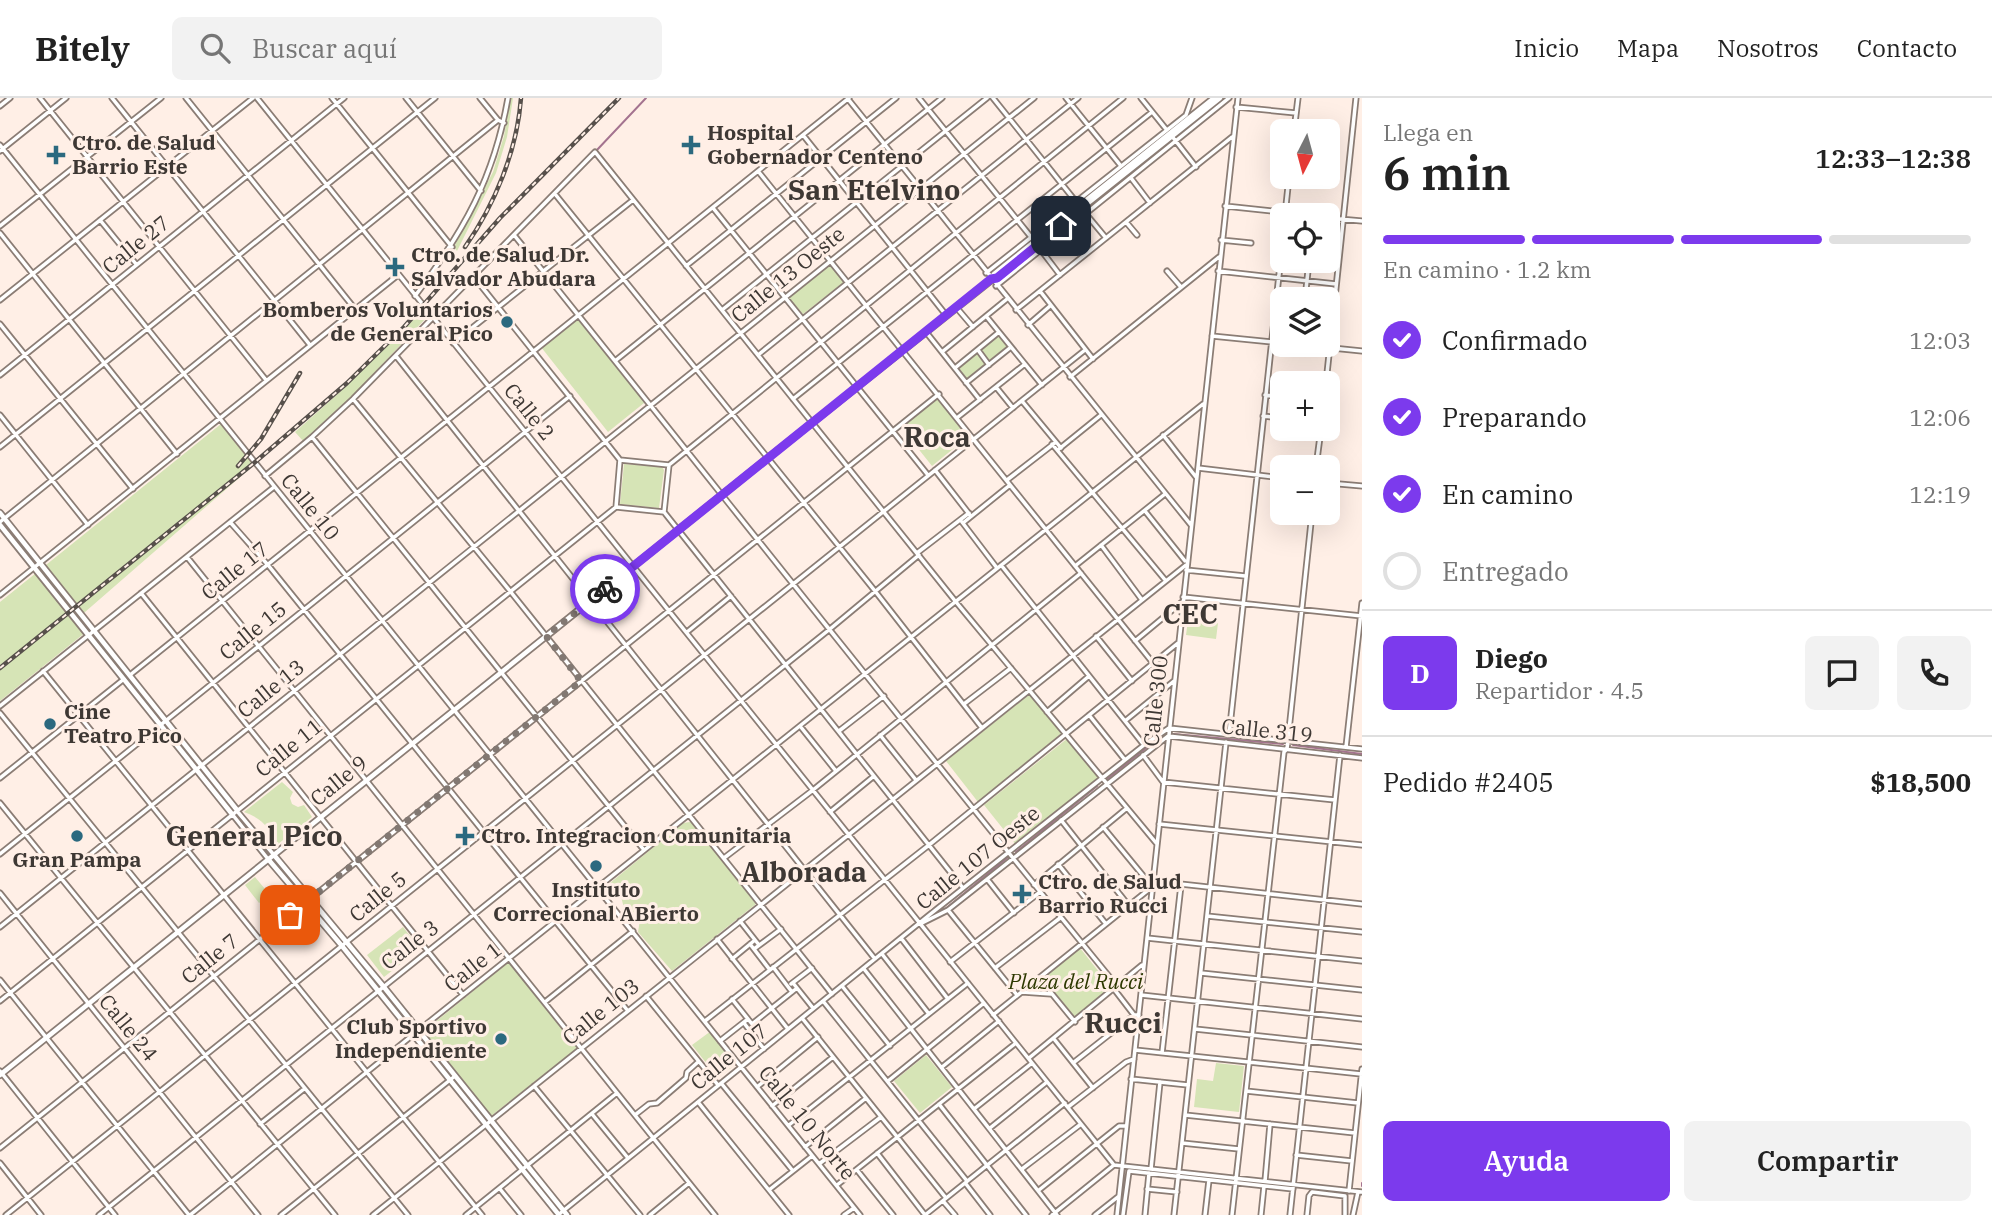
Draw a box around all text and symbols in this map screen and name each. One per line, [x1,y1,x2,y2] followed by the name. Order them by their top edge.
[172,17,662,80] search box
[35,27,130,70] text: Bitely
[196,29,234,67] icon: search
[252,31,397,65] text: Buscar aquí
[1514,32,1579,64] text: Inicio
[1617,32,1679,64] text: Mapa
[1717,32,1819,64] text: Nosotros
[1857,32,1957,64] text: Contacto
[1383,117,1473,147] text: Llega en
[707,118,923,170] place label: Hospital Gobernador Centeno
[1270,119,1340,189] north arrow
[1270,119,1340,525] map controls
[72,128,216,180] place label: Ctro. de Salud Barrio Este
[681,135,701,155] marker: Hospital Gobernador Centeno
[1815,141,1971,175] text: 12:33–12:38
[1383,143,1511,203] text: 6 min
[46,145,66,165] marker: Ctro. de Salud Barrio Este
[788,171,960,208] district label: San Etelvino
[1031,196,1091,256] pin
[1270,203,1340,273] button: locate
[1042,207,1080,245] icon: home
[96,209,175,280] street label: Calle 27
[725,220,850,329] street label: Calle 13 Oeste
[411,240,596,292] place label: Ctro. de Salud Dr. Salvador Abudara
[1383,254,1592,284] text: En camino · 1.2 km
[385,257,405,277] marker: Ctro. de Salud Dr. Salvador Abudara
[1270,287,1340,357] button: layers
[263,295,493,347] place label: Bomberos Voluntarios de General Pico
[499,314,515,330] marker: Bomberos Voluntarios de General Pico
[1383,321,1421,359] icon: check
[1442,323,1587,357] text: Confirmado
[1909,325,1971,355] text: 12:03
[1270,371,1340,441] button: +
[498,377,561,446] street label: Calle 2
[1383,398,1421,436] icon: check
[1442,400,1587,434] text: Preparando
[1909,402,1971,432] text: 12:06
[903,418,971,455] district label: Roca
[1270,455,1340,525] button: −
[275,467,346,546] street label: Calle 10
[1383,475,1421,513] icon: check
[1442,477,1573,511] text: En camino
[1909,479,1971,509] text: 12:19
[195,535,274,606] street label: Calle 17
[570,554,640,624] courier
[1442,554,1569,588] text: Entregado
[586,570,624,608] icon: bike
[213,595,292,666] street label: Calle 15
[1162,595,1218,632] district label: CEC
[1805,636,1879,710] button: chat
[1897,636,1971,710] button: phone
[1475,641,1548,675] text: Diego
[231,653,310,724] street label: Calle 13
[1136,654,1174,748] street label: Calle 300
[1410,656,1430,690] text: D
[1475,675,1644,705] text: Repartidor · 4.5
[64,697,182,749] place label: Cine Teatro Pico
[1220,711,1314,749] street label: Calle 319
[249,712,328,783] street label: Calle 11
[42,716,58,732] marker: Cine Teatro Pico
[304,749,373,812] street label: Calle 9
[1383,765,1554,799] text: Pedido #2405
[1870,765,1971,799] text: $18,500
[910,799,1045,916] street label: Calle 107 Oeste
[166,817,342,854] district label: General Pico
[481,821,791,849] place label: Ctro. Integracion Comunitaria
[455,826,475,846] marker: Ctro. Integracion Comunitaria
[69,828,85,844] marker: Gran Pampa
[12,845,142,873] place label: Gran Pampa
[741,853,867,890] district label: Alborada
[588,858,604,874] marker: Instituto Correcional ABierto
[343,865,412,928] street label: Calle 5
[1038,867,1182,919] place label: Ctro. de Salud Barrio Rucci
[493,875,699,927] place label: Instituto Correcional ABierto
[1012,884,1032,904] marker: Ctro. de Salud Barrio Rucci
[260,885,320,945] pin
[271,896,309,934] icon: bag
[375,913,444,976] street label: Calle 3
[175,927,244,990] street label: Calle 7
[438,935,507,998] street label: Calle 1
[1008,967,1144,995] park label: Plaza del Rucci
[556,972,645,1051] street label: Calle 103
[93,988,164,1067] street label: Calle 24
[1084,1004,1162,1041] district label: Rucci
[335,1012,487,1064] place label: Club Sportivo Independiente
[684,1017,773,1096] street label: Calle 107
[493,1031,509,1047] marker: Club Sportivo Independiente
[753,1059,863,1186] street label: Calle 10 Norte
[1383,1121,1670,1201] button: Ayuda
[1684,1121,1971,1201] button: Compartir

